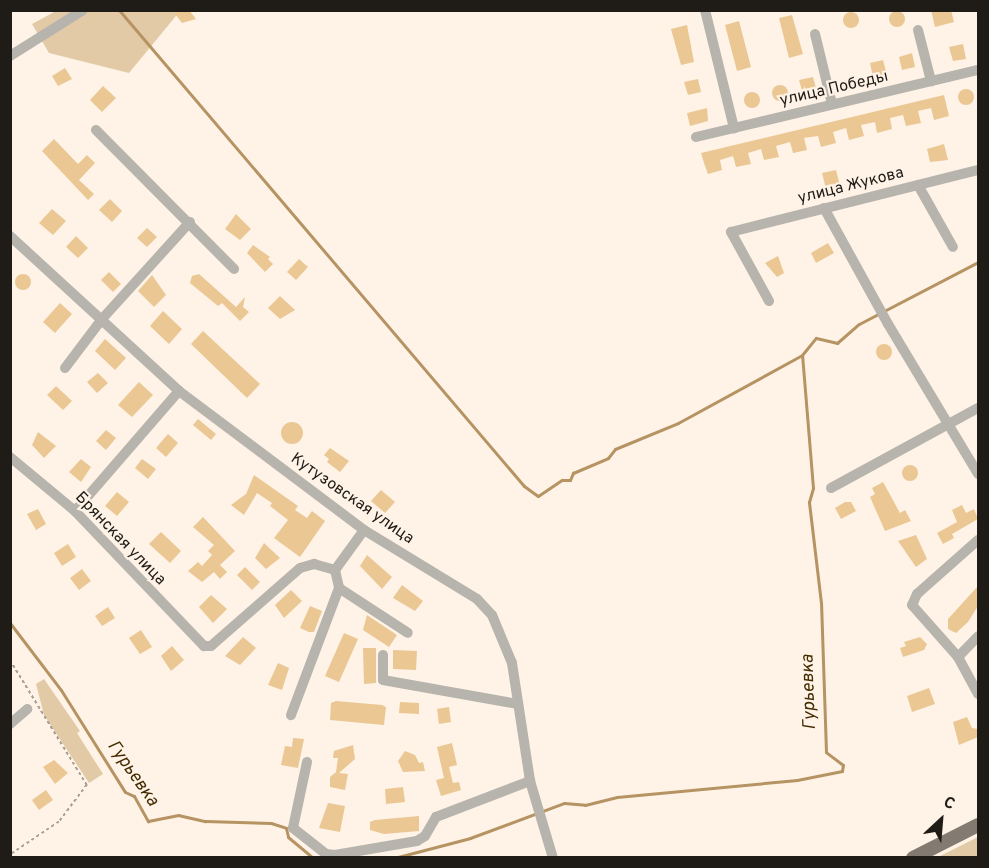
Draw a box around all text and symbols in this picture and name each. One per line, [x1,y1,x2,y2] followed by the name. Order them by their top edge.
[778,67,890,111] street label: улица Победы
[796,164,906,208] street label: улица Жукова
[287,449,417,549] street label: Кутузовская улица
[71,488,169,590] street label: Брянская улица
[798,654,822,730] water label: Гурьевка
[101,737,163,811] water label: Гурьевка
[911,790,971,850] north arrow
[940,793,958,815] text: С

